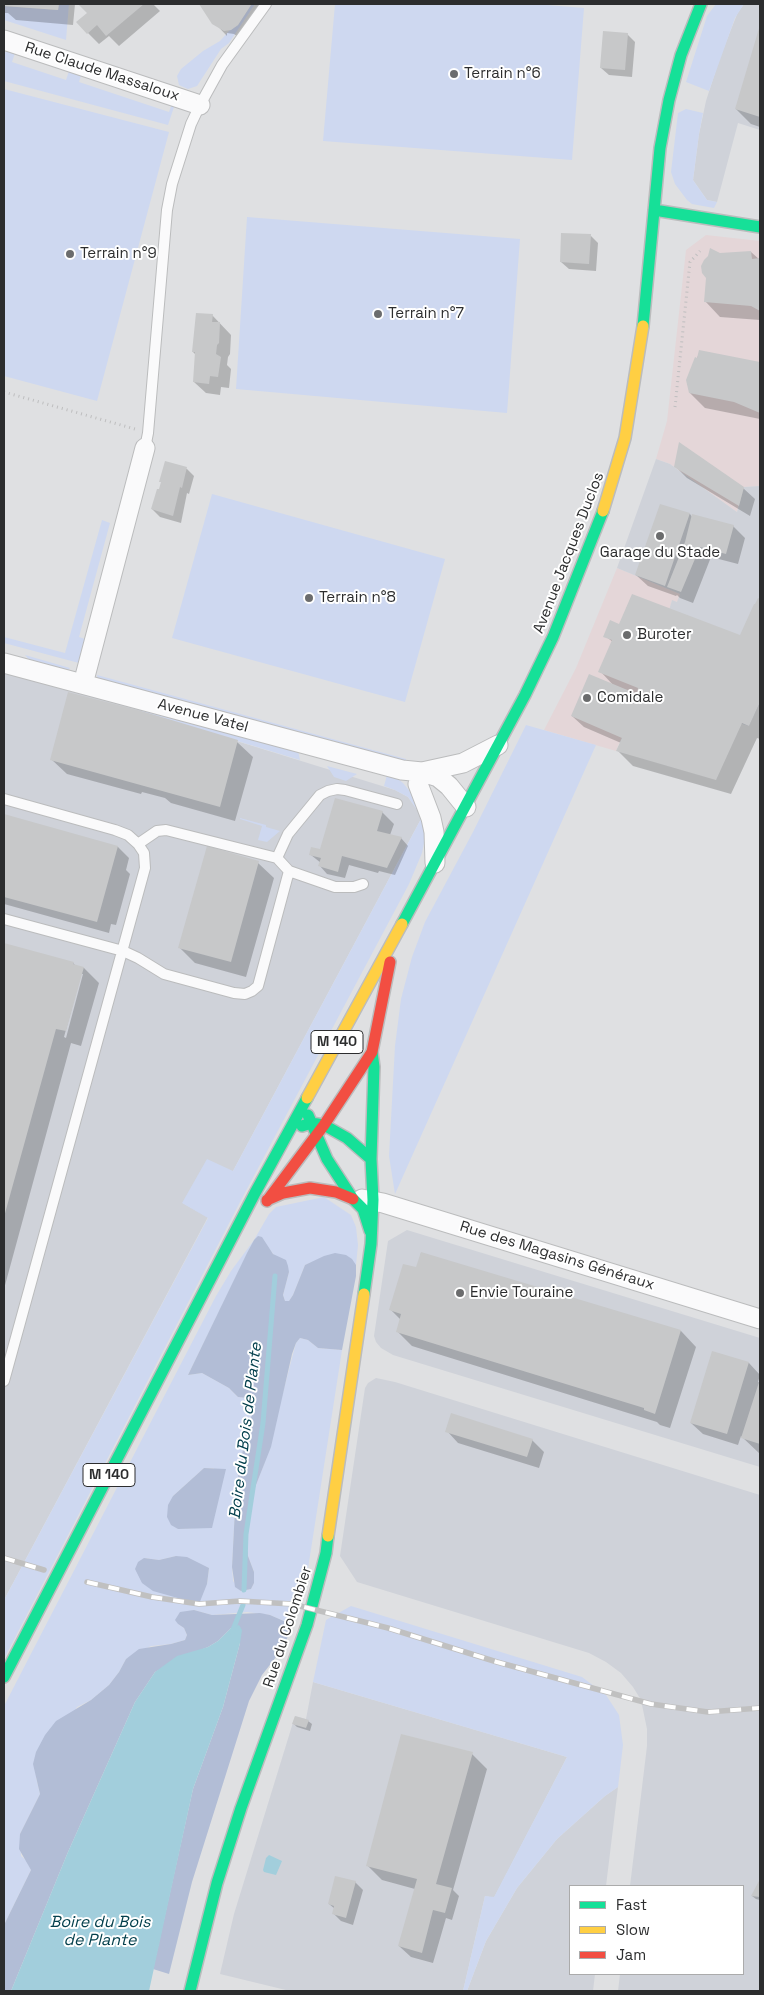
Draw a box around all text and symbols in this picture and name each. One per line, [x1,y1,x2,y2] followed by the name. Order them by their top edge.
[22,38,182,106] street label: Rue Claude Massaloux
[464,65,541,83] place label: Terrain n°6
[448,68,460,80] marker: Terrain n°6
[80,245,157,263] place label: Terrain n°9
[64,248,76,260] marker: Terrain n°9
[388,305,464,323] place label: Terrain n°7
[372,308,384,320] marker: Terrain n°7
[530,470,608,636] street label: Avenue Jacques Duclos
[654,530,666,542] marker: Garage du Stade
[600,544,720,562] place label: Garage du Stade
[319,589,396,607] place label: Terrain n°8
[303,592,315,604] marker: Terrain n°8
[637,626,692,644] place label: Buroter
[621,629,633,641] marker: Buroter
[597,689,663,707] place label: Comidale
[581,692,593,704] marker: Comidale
[156,695,250,737] street label: Avenue Vatel
[311,1030,363,1054] road number: M 140
[458,1218,656,1294] street label: Rue des Magasins Généraux
[470,1284,573,1302] place label: Envie Touraine
[454,1287,466,1299] marker: Envie Touraine
[226,1342,266,1520] water label: Boire du Bois de Plante
[83,1464,135,1486] road number: M 140
[260,1564,316,1690] street label: Rue du Colombier
[569,1885,744,1975] legend
[616,1895,647,1914] text: Fast
[50,1913,150,1951] water label: Boire du Bois de Plante
[616,1920,650,1939] text: Slow
[616,1945,646,1964] text: Jam

